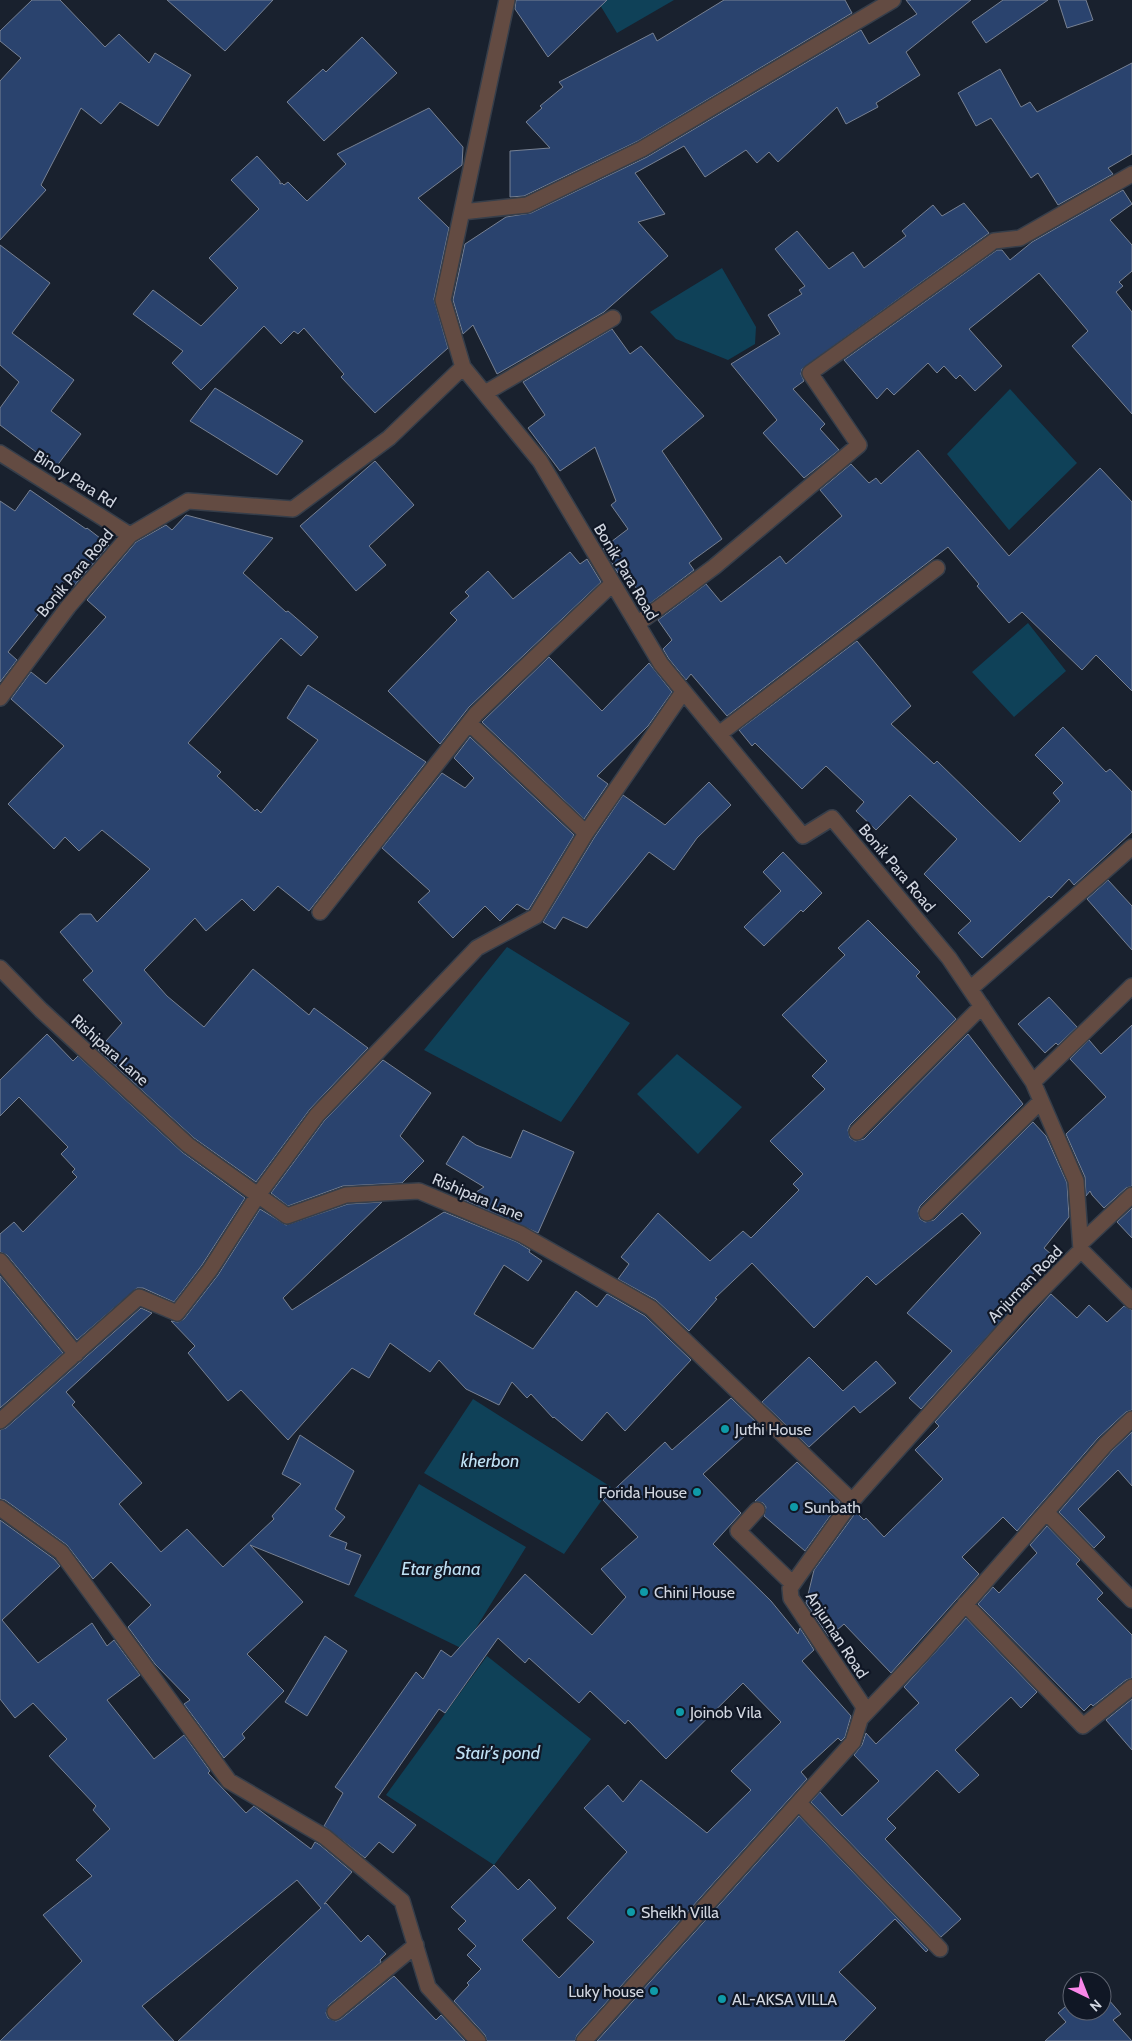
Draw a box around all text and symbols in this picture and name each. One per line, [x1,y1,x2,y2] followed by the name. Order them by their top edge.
[30,446,120,512] street label: Binoy Para Rd
[590,520,662,624] street label: Bonik Para Road
[33,525,117,621] street label: Bonik Para Road
[855,820,939,916] street label: Bonik Para Road
[68,1010,152,1090] street label: Rishipara Lane
[430,1169,526,1225] street label: Rishipara Lane
[984,1242,1066,1326] street label: Anjuman Road
[734,1420,811,1439] place label: Juthi House
[719,1423,731,1435] marker: Juthi House
[461,1450,519,1472] water label: kherbon
[599,1483,687,1502] place label: Forida House
[691,1486,703,1498] marker: Forida House
[804,1498,861,1517] place label: Sunbath
[788,1501,800,1513] marker: Sunbath
[401,1558,481,1580] water label: Etar ghana
[654,1583,735,1602] place label: Chini House
[638,1586,650,1598] marker: Chini House
[802,1588,872,1682] street label: Anjuman Road
[689,1703,762,1722] place label: Joinob Vila
[674,1706,686,1718] marker: Joinob Vila
[456,1742,541,1764] water label: Stair's pond
[641,1903,719,1922] place label: Sheikh Villa
[625,1906,637,1918] marker: Sheikh Villa
[1062,1971,1112,2021] north arrow
[568,1982,644,2001] place label: Luky house
[648,1985,660,1997] marker: Luky house
[732,1990,837,2009] place label: AL-AKSA VILLA
[716,1993,728,2005] marker: AL-AKSA VILLA
[1086,1996,1106,2015] text: N

